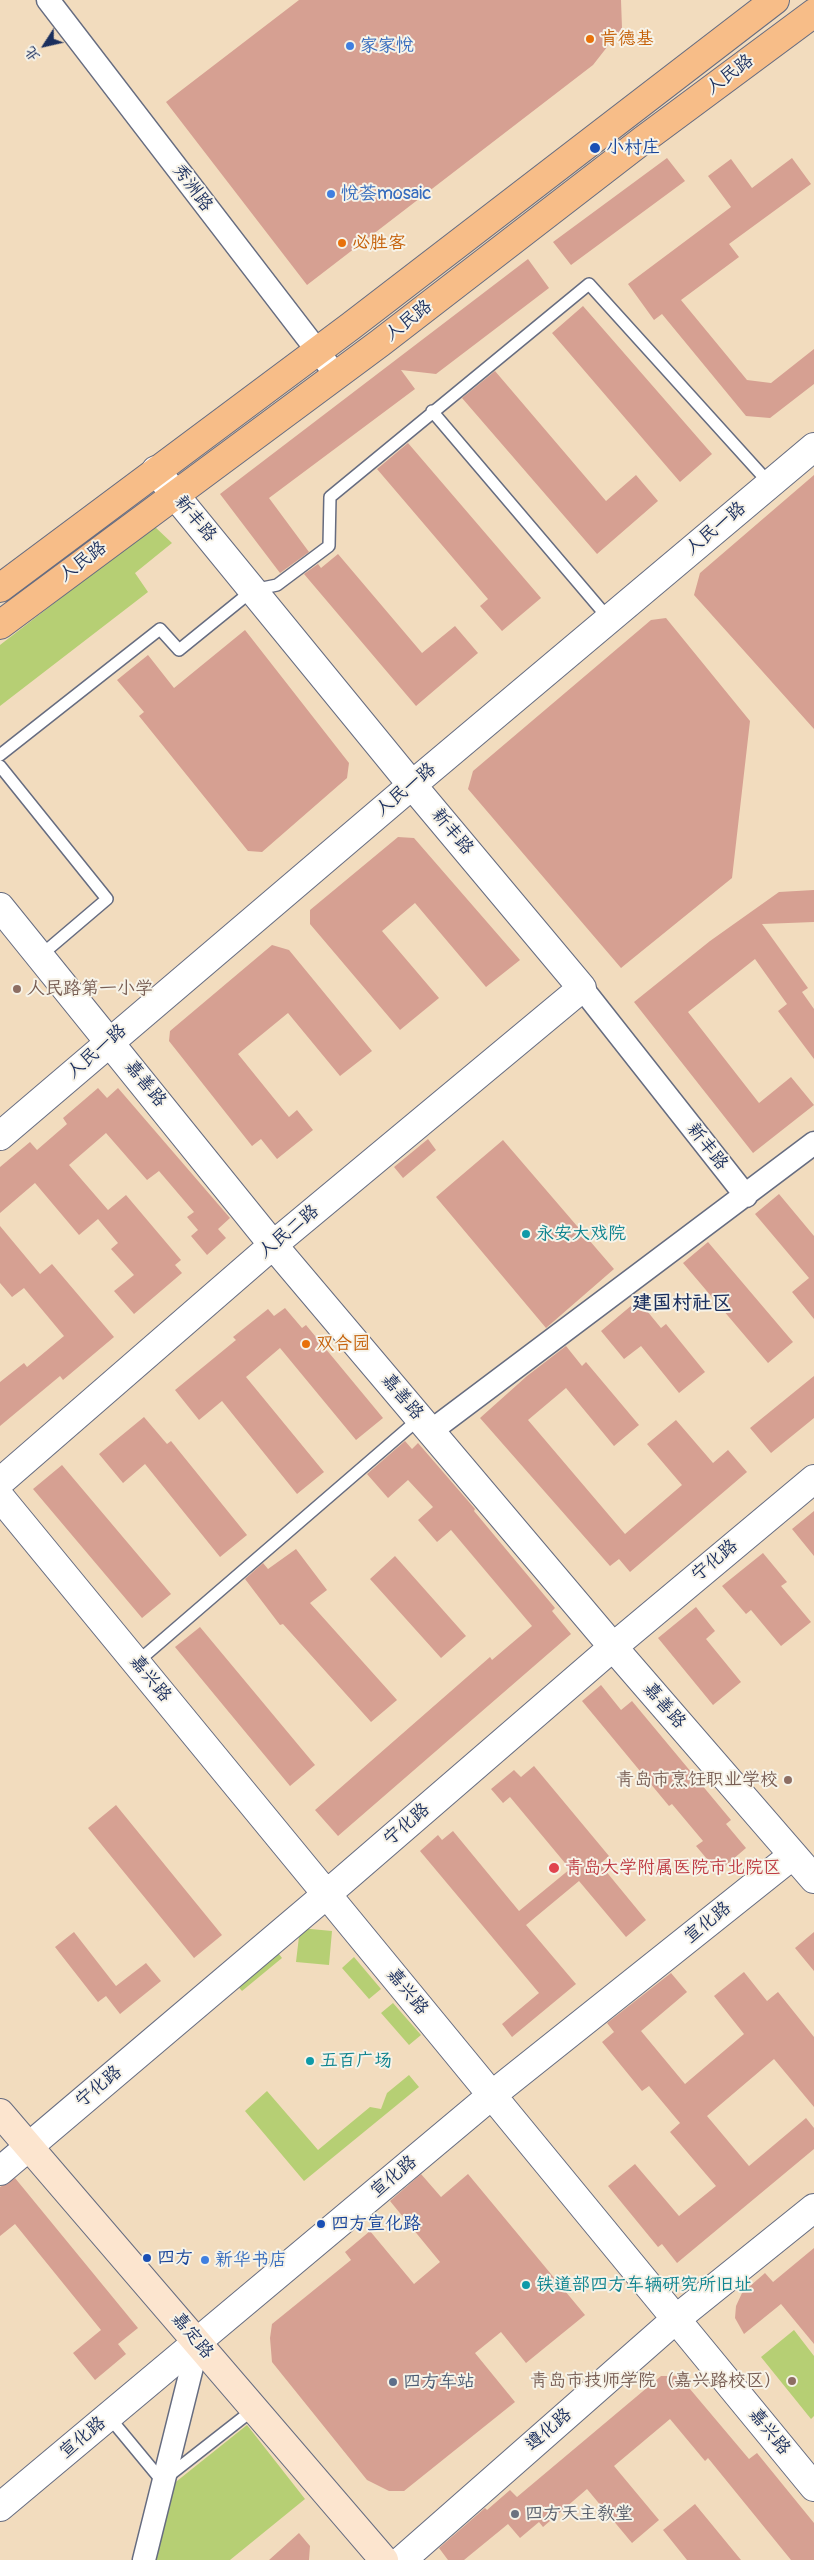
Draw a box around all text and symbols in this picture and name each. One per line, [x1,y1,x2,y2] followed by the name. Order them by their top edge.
[20,20,70,70] north arrow
[600,28,654,50] place label: 肯德基
[584,33,596,45] marker: 肯德基
[360,35,414,57] place label: 家家悦
[344,40,356,52] marker: 家家悦
[21,43,43,64] text: 北
[702,50,758,100] street label: 人民路
[606,137,660,159] place label: 小村庄
[588,141,602,155] marker: 小村庄
[167,160,217,216] street label: 秀洲路
[341,183,431,205] place label: 悦荟mosaic
[325,188,337,200] marker: 悦荟mosaic
[352,232,406,254] place label: 必胜客
[336,237,348,249] marker: 必胜客
[381,296,437,346] street label: 人民路
[169,491,221,547] street label: 新丰路
[681,498,751,560] street label: 人民一路
[55,537,111,587] street label: 人民路
[371,759,441,821] street label: 人民一路
[426,804,478,860] street label: 新丰路
[27,978,153,1000] place label: 人民路第一小学
[11,983,23,995] marker: 人民路第一小学
[63,1020,131,1084] street label: 人民一路
[120,1056,170,1112] street label: 嘉善路
[682,1119,732,1175] street label: 新丰路
[254,1201,324,1263] street label: 人民二路
[536,1223,626,1245] place label: 永安大戏院
[520,1228,532,1240] marker: 永安大戏院
[632,1292,732,1316] district label: 建国村社区
[316,1333,370,1355] place label: 双合园
[300,1338,312,1350] marker: 双合园
[376,1369,428,1425] street label: 嘉善路
[687,1535,743,1587] street label: 宁化路
[125,1651,175,1707] street label: 嘉兴路
[638,1679,690,1733] street label: 嘉善路
[616,1769,778,1791] place label: 青岛市烹饪职业学校
[782,1774,794,1786] marker: 青岛市烹饪职业学校
[380,1799,434,1851] street label: 宁化路
[565,1857,781,1879] place label: 青岛大学附属医院市北院区
[547,1861,561,1875] marker: 青岛大学附属医院市北院区
[680,1898,736,1948] street label: 宣化路
[382,1964,432,2020] street label: 嘉兴路
[320,2050,392,2072] place label: 五百广场
[304,2055,316,2067] marker: 五百广场
[71,2061,127,2113] street label: 宁化路
[366,2151,422,2203] street label: 宣化路
[331,2213,421,2235] place label: 四方宣化路
[315,2218,327,2230] marker: 四方宣化路
[157,2247,193,2269] place label: 四方
[215,2249,287,2271] place label: 新华书店
[141,2252,153,2264] marker: 四方
[199,2254,211,2266] marker: 新华书店
[536,2274,752,2296] place label: 铁道部四方车辆研究所旧址
[520,2279,532,2291] marker: 铁道部四方车辆研究所旧址
[166,2308,218,2364] street label: 嘉定路
[530,2370,782,2392] place label: 青岛市技师学院（嘉兴路校区）
[403,2371,475,2393] place label: 四方车站
[786,2375,798,2387] marker: 青岛市技师学院（嘉兴路校区）
[387,2376,399,2388] marker: 四方车站
[522,2404,576,2456] street label: 遵化路
[744,2404,794,2460] street label: 嘉兴路
[55,2412,111,2464] street label: 宣化路
[525,2503,633,2525] place label: 四方天主教堂
[509,2508,521,2520] marker: 四方天主教堂

